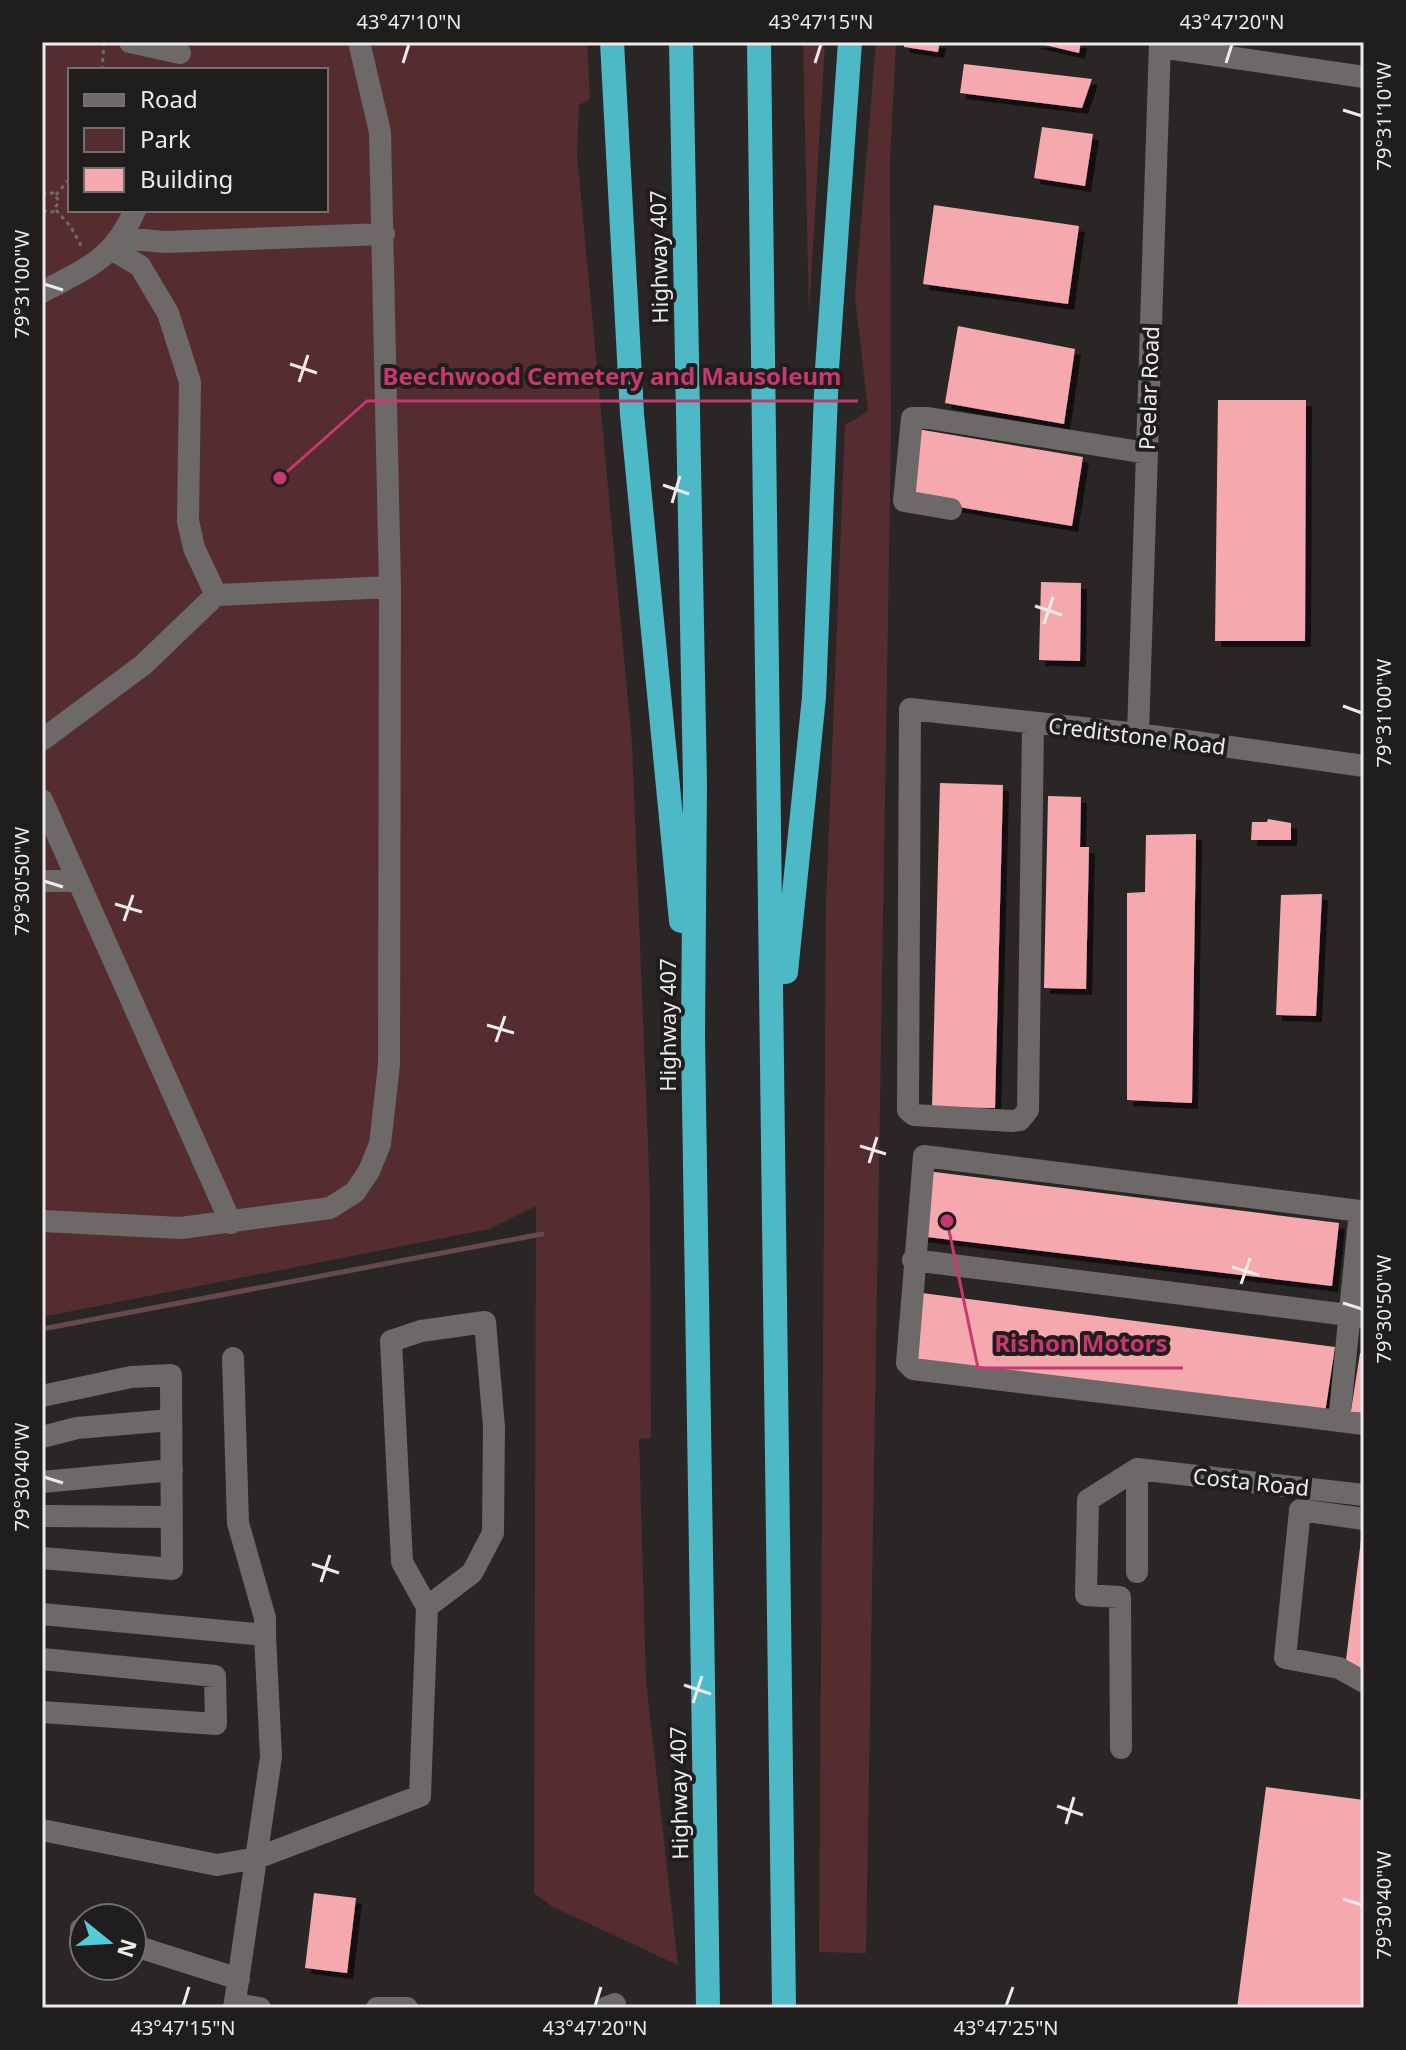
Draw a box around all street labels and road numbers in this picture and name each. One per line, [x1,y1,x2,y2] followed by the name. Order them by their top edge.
[642,190,674,324] street label: Highway 407
[1131,326,1165,450] street label: Peelar Road
[1047,709,1228,761] street label: Creditstone Road
[652,958,682,1092] street label: Highway 407
[1192,1460,1311,1502] street label: Costa Road
[662,1726,694,1860] street label: Highway 407

